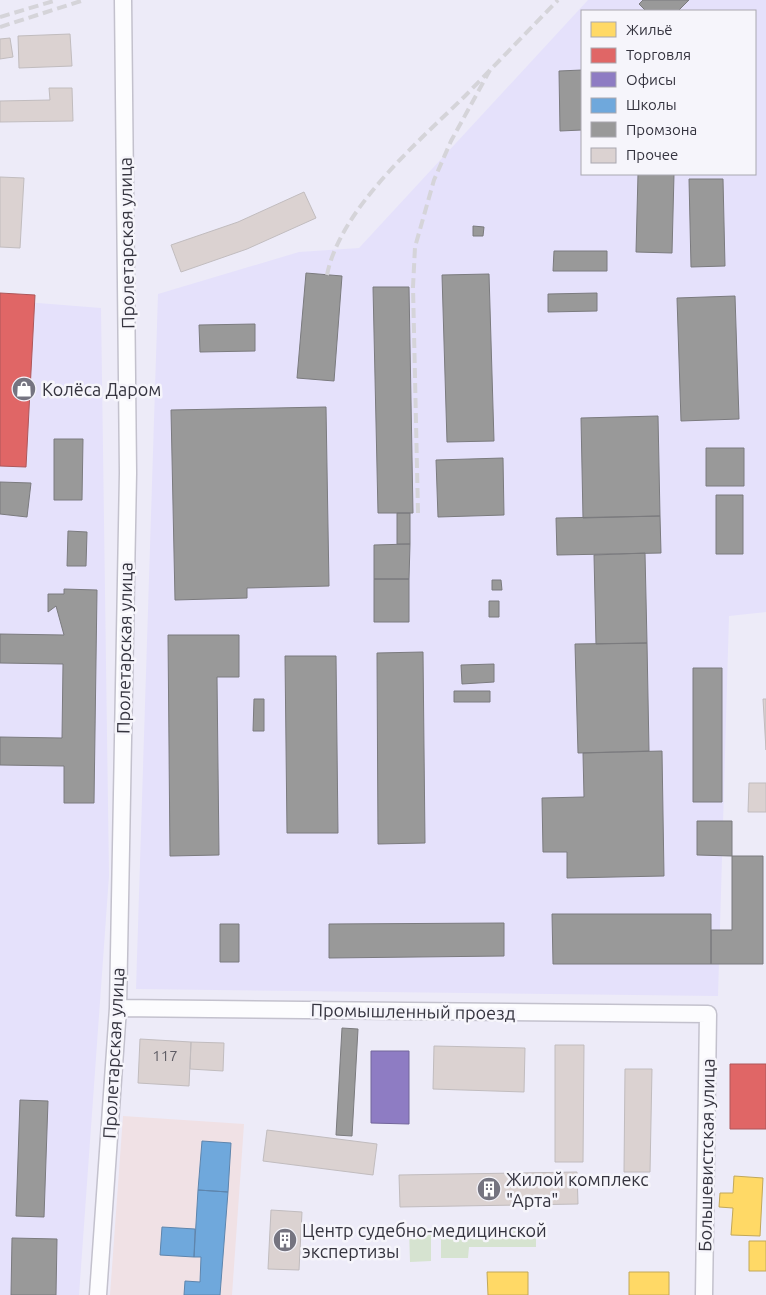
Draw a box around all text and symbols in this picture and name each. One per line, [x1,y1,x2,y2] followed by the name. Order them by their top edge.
[581,10,756,175] legend
[626,21,673,38] text: Жильё
[626,46,691,63] text: Торговля
[626,71,676,88] text: Офисы
[626,96,677,113] text: Школы
[626,121,697,138] text: Промзона
[626,146,678,163] text: Прочее
[115,157,137,329] street label: Пролетарская улица
[11,376,37,402] shop icon: Колёса Даром
[42,379,161,399] place label: Колёса Даром
[113,562,135,734] street label: Пролетарская улица
[99,967,127,1139] street label: Пролетарская улица
[310,999,516,1023] street label: Промышленный проезд
[152,1047,178,1064] house number: 117
[694,1058,718,1252] street label: Большевистская улица
[506,1169,649,1210] place label: Жилой комплекс "Арта"
[476,1176,502,1202] building icon: Жилой комплекс "Арта"
[302,1220,547,1261] place label: Центр судебно-медицинской экспертизы
[272,1227,298,1253] building icon: Центр судебно-медицинской экспертизы

